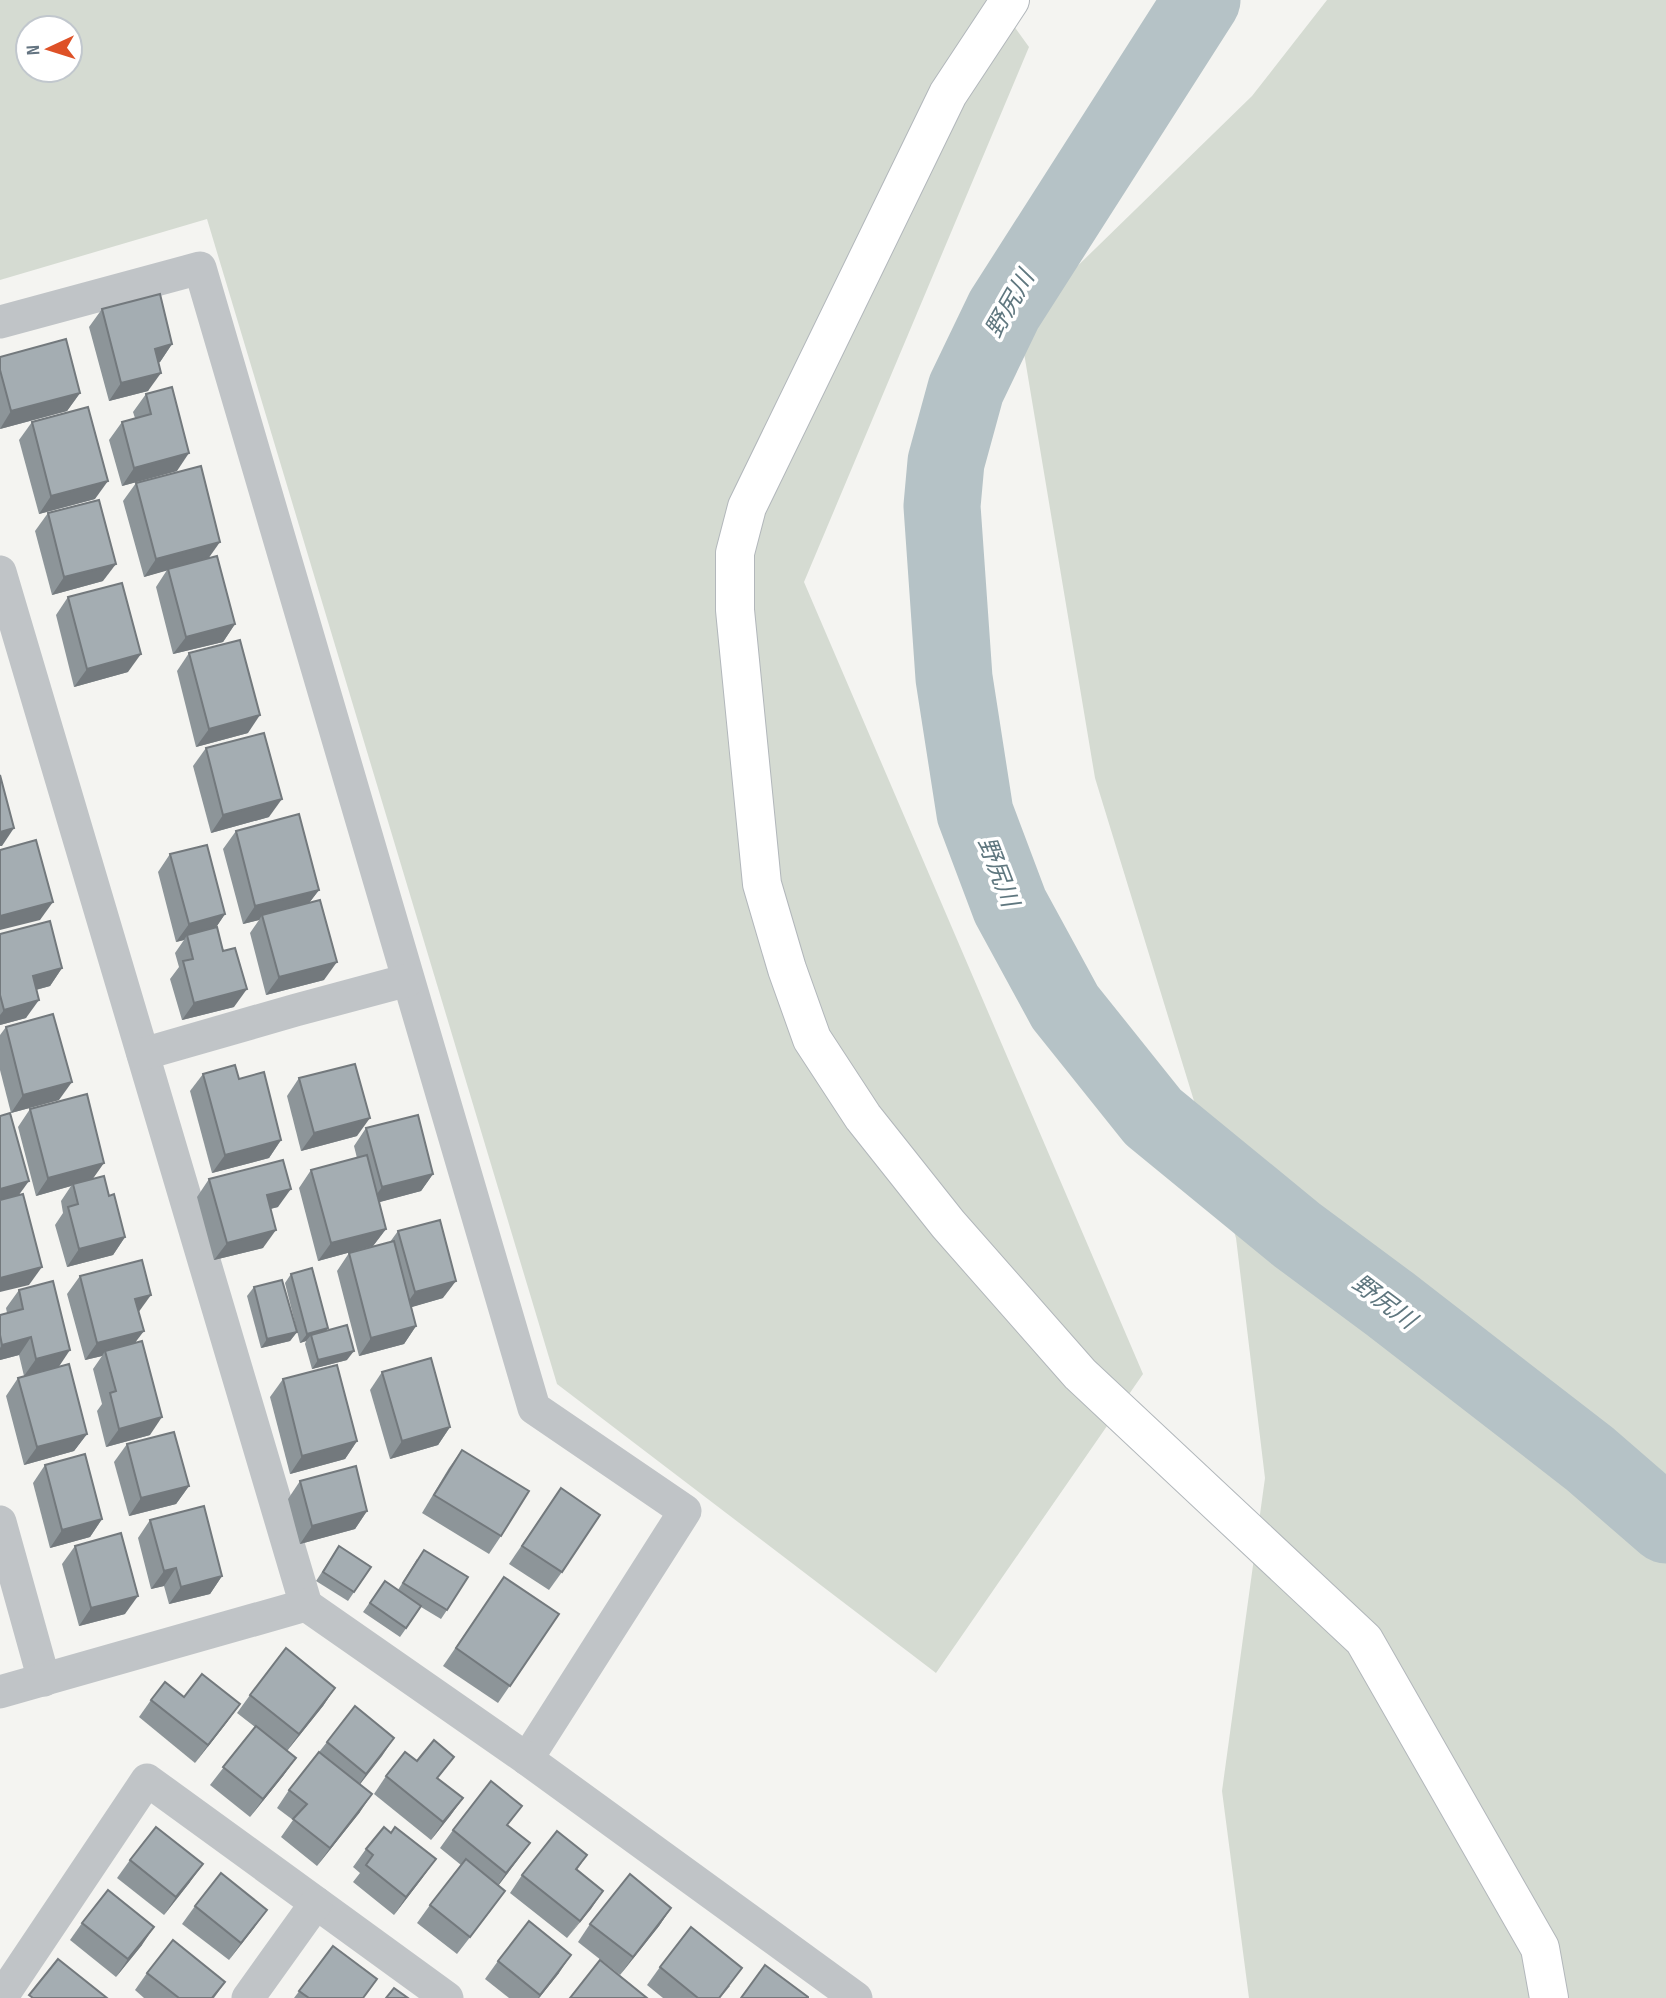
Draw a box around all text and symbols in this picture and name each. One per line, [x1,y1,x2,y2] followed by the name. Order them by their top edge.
[14,14,84,84] north arrow
[22,44,45,56] text: N
[979,263,1042,342] water label: 野尻川
[972,833,1026,914] water label: 野尻川
[1347,1269,1424,1337] water label: 野尻川

